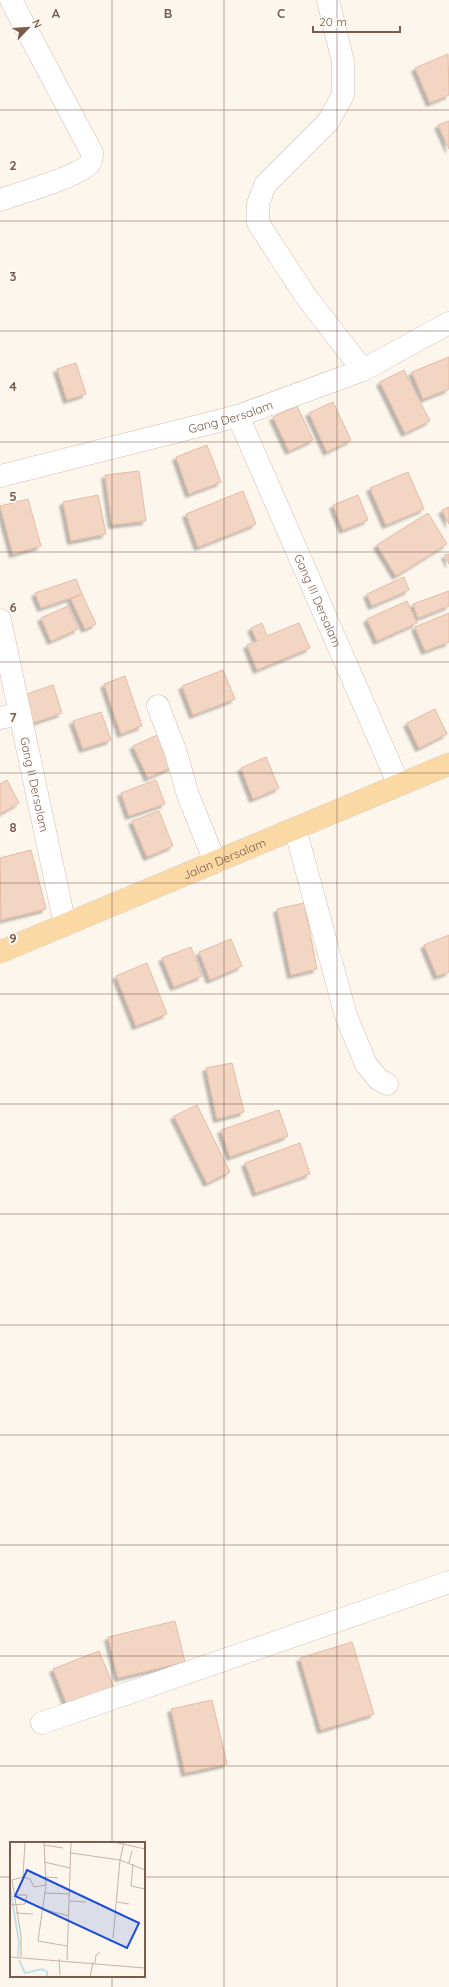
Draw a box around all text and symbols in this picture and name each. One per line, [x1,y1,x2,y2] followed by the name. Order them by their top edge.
[52,5,61,21] text: A
[164,5,172,21] text: B
[277,5,285,21] text: C
[8,8,48,48] north arrow
[313,8,400,34] scale bar
[319,14,347,29] text: 20 m
[29,17,45,30] text: N
[9,157,17,173] text: 2
[10,268,17,284] text: 3
[9,378,17,394] text: 4
[186,396,275,436] street label: Gang Dersalam
[9,488,17,504] text: 5
[292,551,345,649] street label: Gang III Dersalam
[9,599,17,615] text: 6
[9,709,17,725] text: 7
[18,735,52,833] street label: Gang II Dersalam
[9,819,17,835] text: 8
[180,834,268,882] street label: Jalan Dersalam
[9,930,17,946] text: 9
[10,1842,145,1977] inset map

